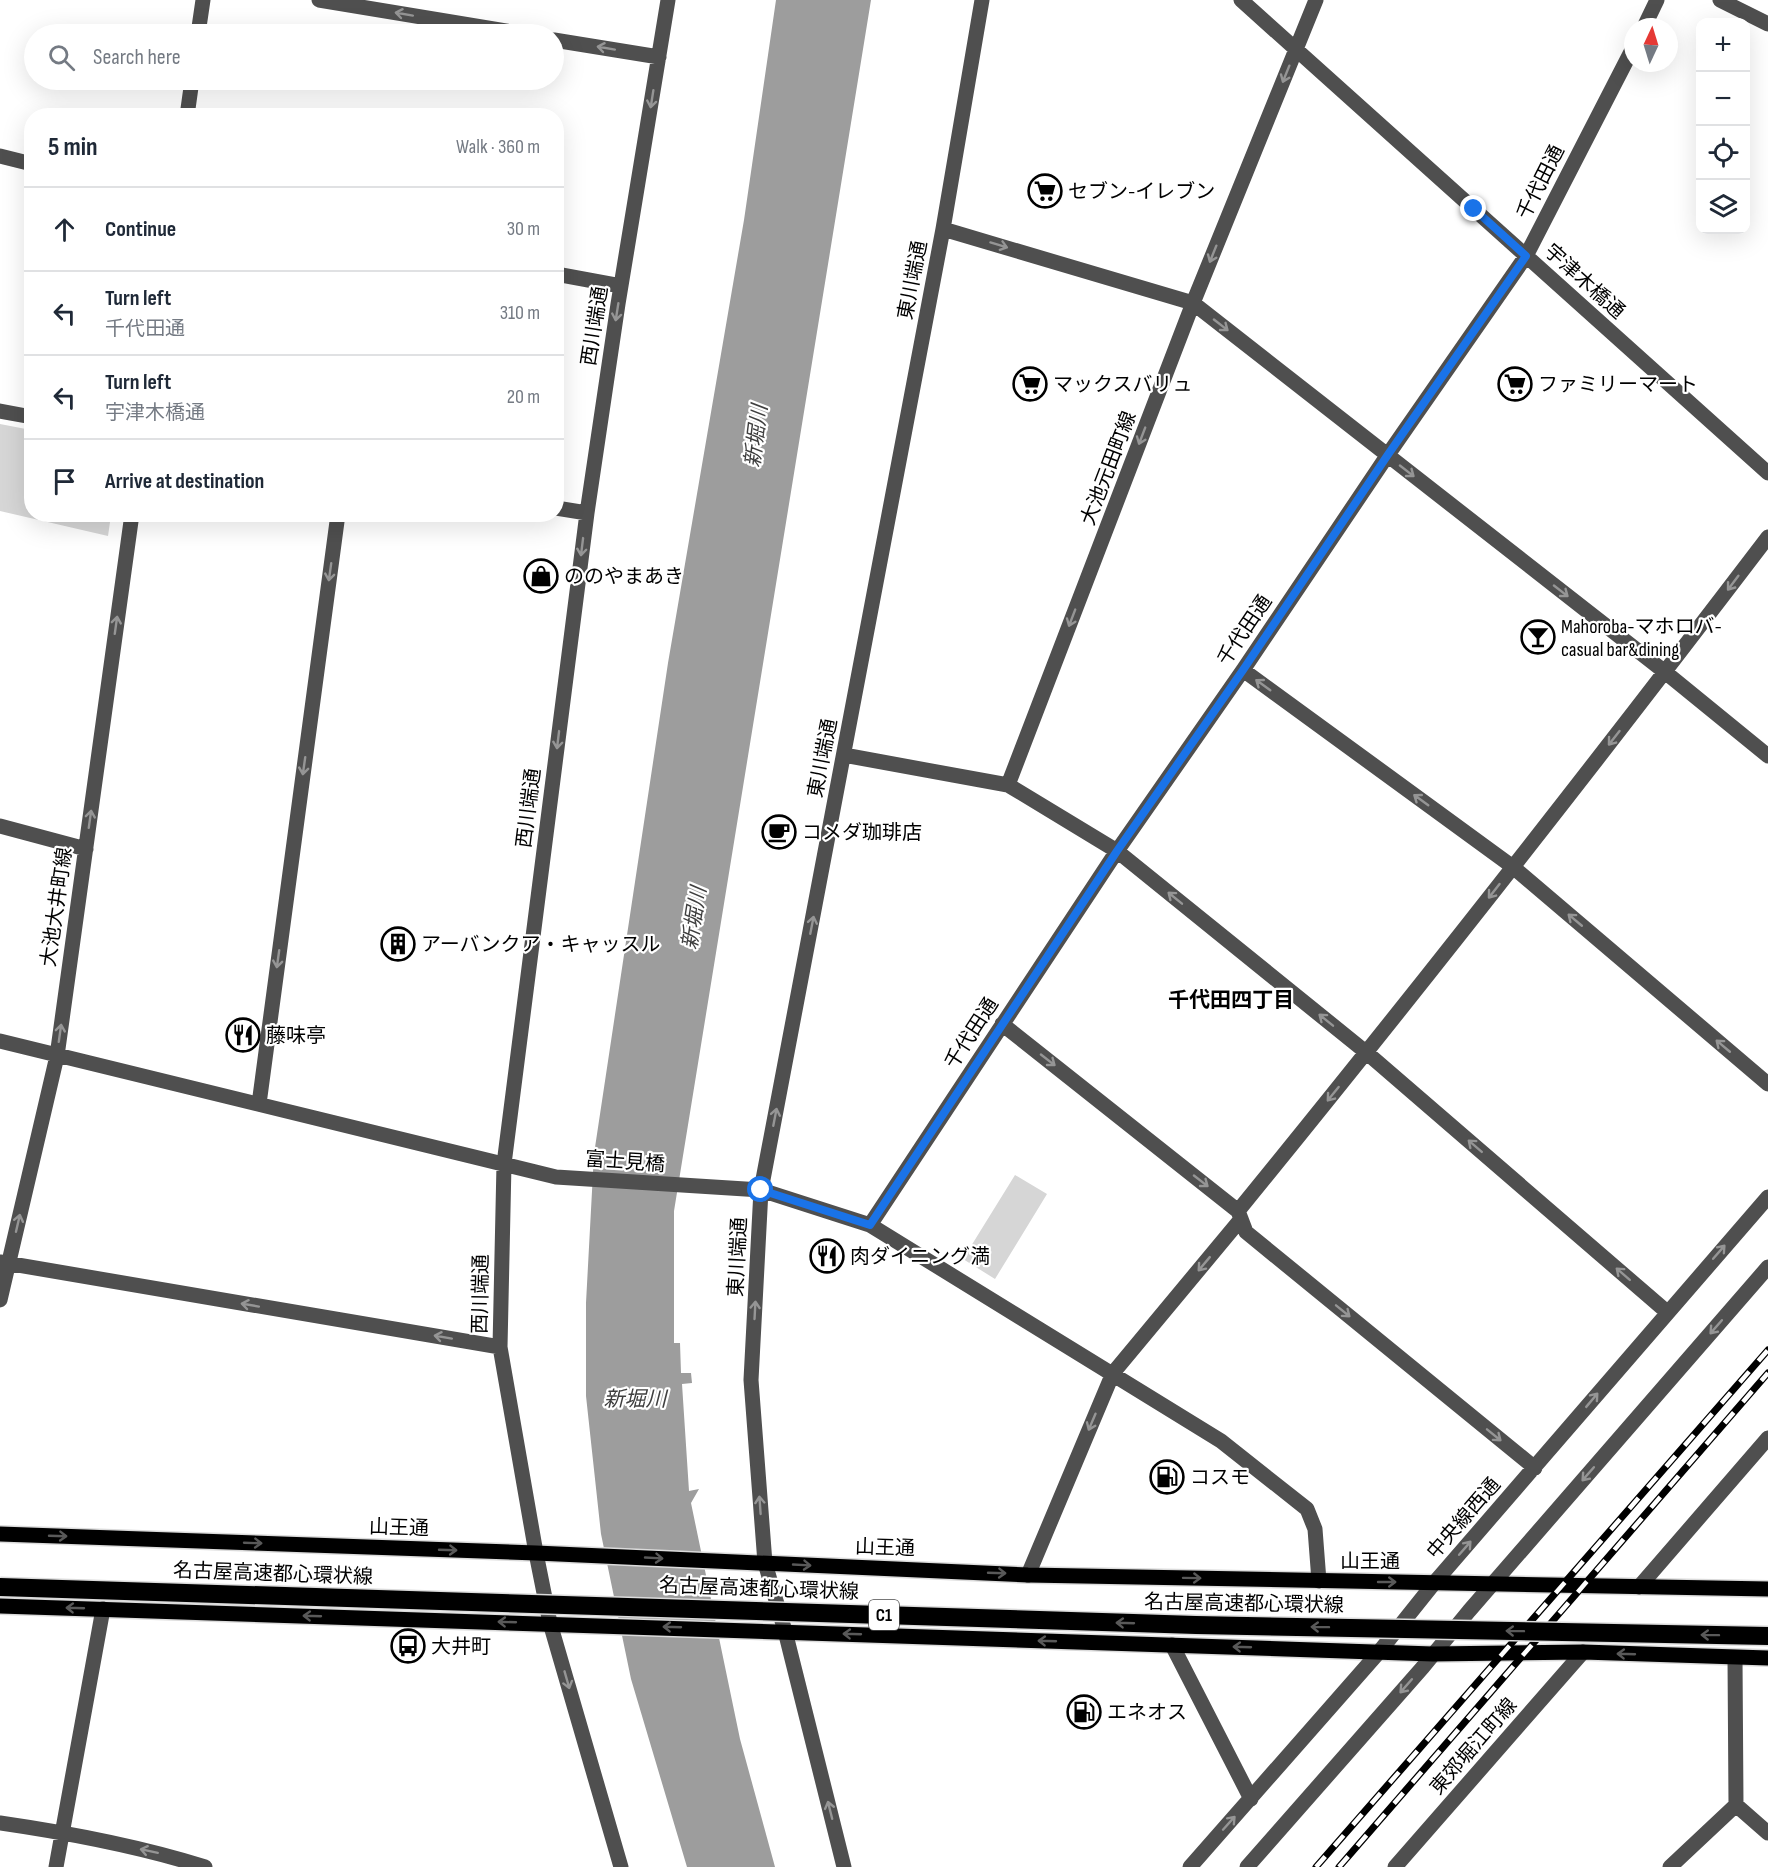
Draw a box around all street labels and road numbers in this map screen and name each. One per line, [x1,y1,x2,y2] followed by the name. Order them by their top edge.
[1512,141,1570,224] street label: 千代田通
[894,239,932,322] street label: 東川端通
[1539,239,1630,324] street label: 宇津木橋通
[577,285,613,368] street label: 西川端通
[1076,408,1142,529] street label: 大池元田町線
[1213,591,1277,670] street label: 千代田通
[804,717,842,800] street label: 東川端通
[512,767,546,849] street label: 西川端通
[37,846,77,968] street label: 大池大井町線
[940,993,1004,1074] street label: 千代田通
[584,1147,666,1177] street label: 富士見橋
[724,1216,752,1298] street label: 東川端通
[468,1254,494,1334] street label: 西川端通
[1422,1473,1506,1564] street label: 中央線西通
[369,1515,429,1541] street label: 山王通
[855,1535,915,1561] street label: 山王通
[1340,1550,1400,1574] street label: 山王通
[173,1559,373,1589] street label: 名古屋高速都心環状線
[659,1574,859,1604] street label: 名古屋高速都心環状線
[1144,1590,1344,1618] street label: 名古屋高速都心環状線
[869,1600,899,1630] road number: C1
[1425,1694,1522,1800] street label: 東郊堀江町線

